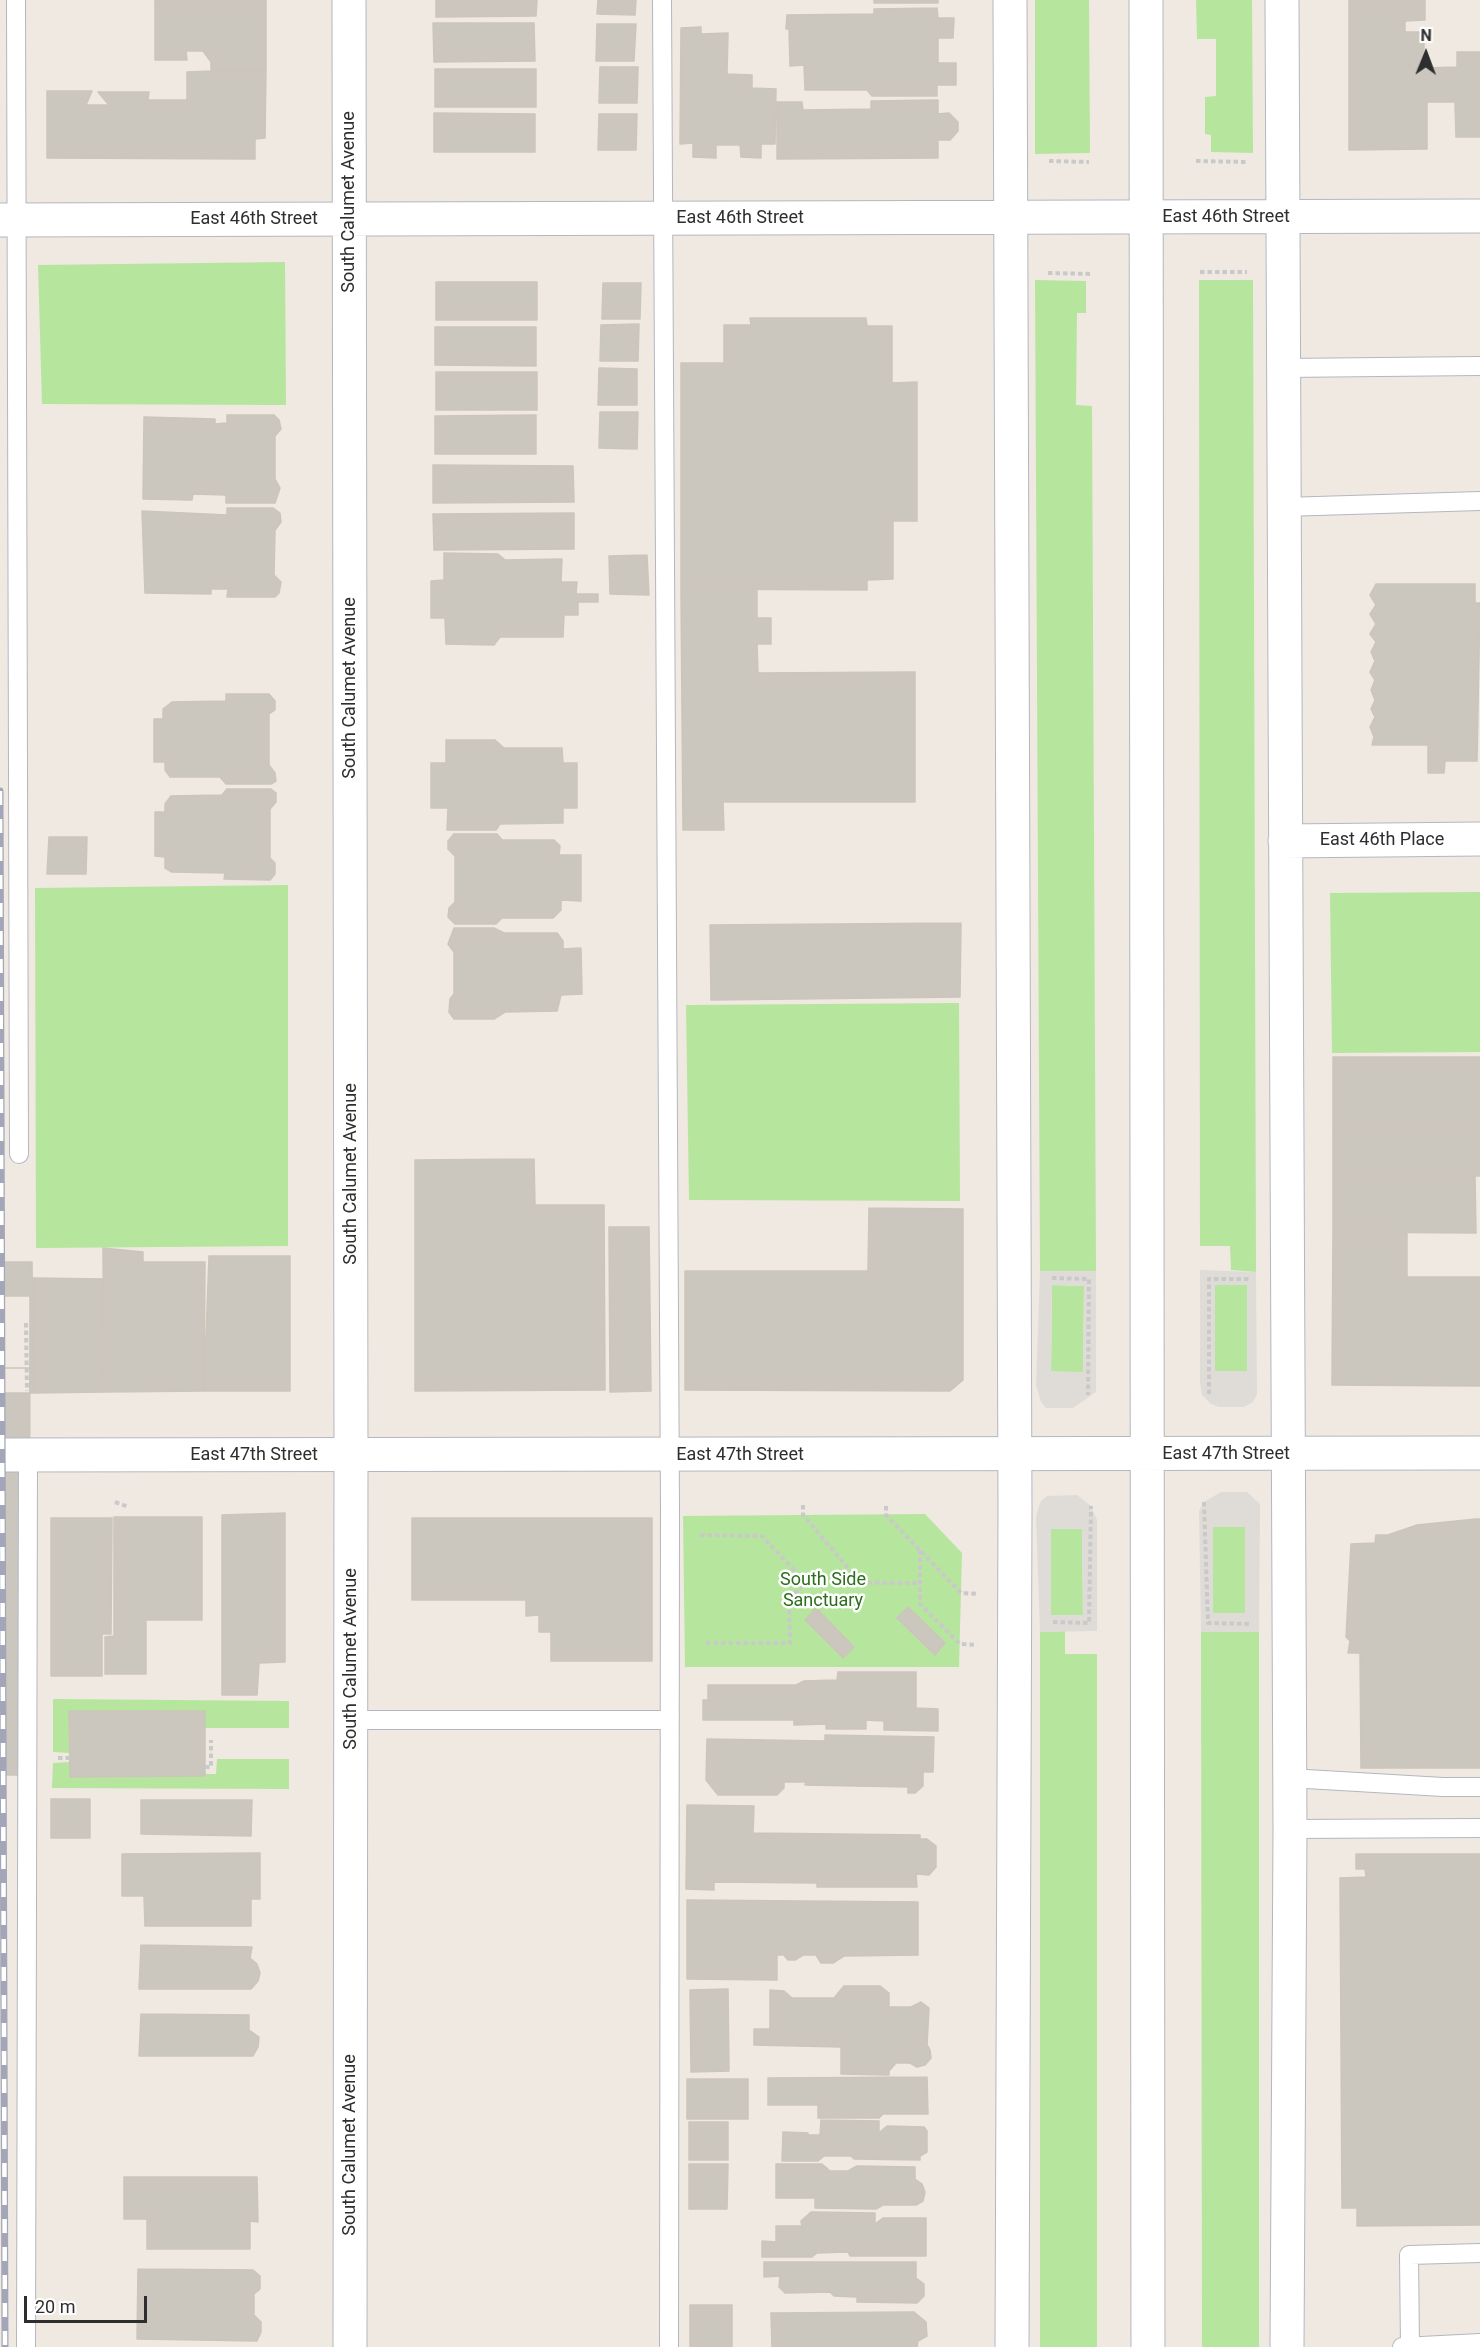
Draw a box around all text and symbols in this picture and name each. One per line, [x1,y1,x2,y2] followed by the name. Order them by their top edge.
[1396,24,1456,84] north arrow
[1421,26,1432,45] text: N
[338,111,360,293] street label: South Calumet Avenue
[1162,206,1290,228] street label: East 46th Street
[676,207,804,229] street label: East 46th Street
[190,208,318,230] street label: East 46th Street
[339,597,361,779] street label: South Calumet Avenue
[1320,829,1444,851] street label: East 46th Place
[340,1083,362,1265] street label: South Calumet Avenue
[1162,1443,1290,1465] street label: East 47th Street
[190,1444,318,1466] street label: East 47th Street
[676,1444,804,1466] street label: East 47th Street
[340,1568,362,1750] street label: South Calumet Avenue
[780,1569,866,1612] park label: South Side Sanctuary
[339,2054,361,2236] street label: South Calumet Avenue
[27,2284,150,2322] scale bar
[35,2296,75,2317] text: 20 m

